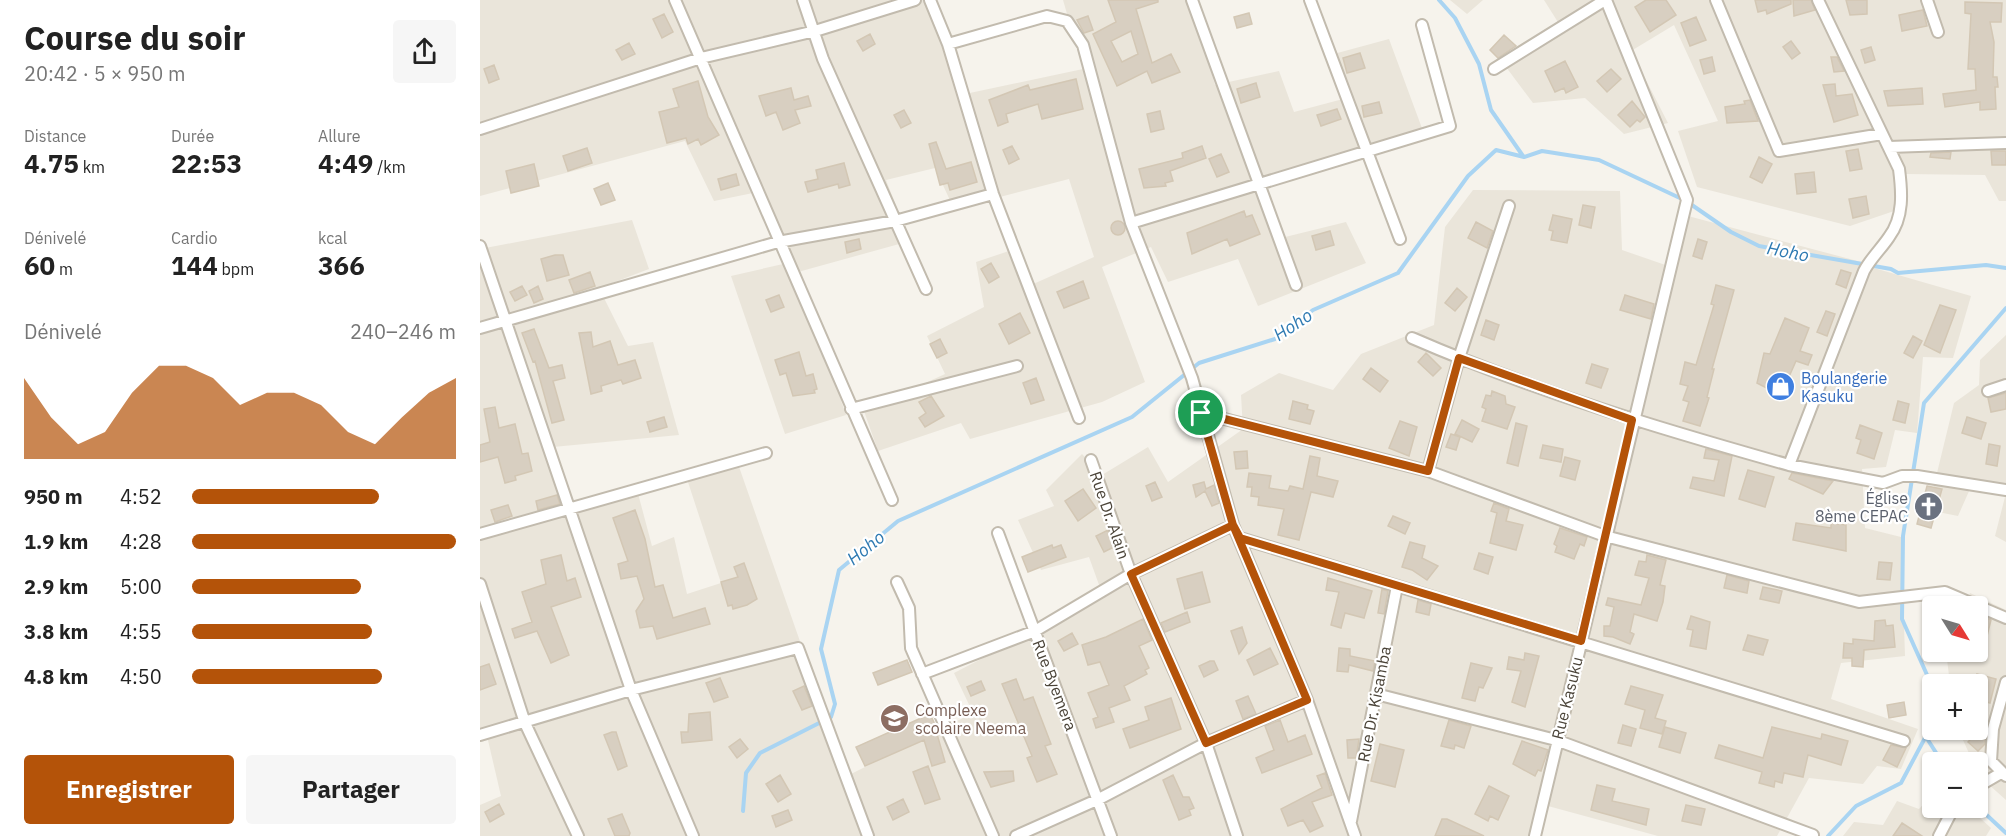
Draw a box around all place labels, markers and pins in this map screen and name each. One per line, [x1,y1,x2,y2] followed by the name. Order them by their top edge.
[1801,368,1887,406] place label: Boulangerie Kasuku
[1764,371,1796,403] shop icon: Boulangerie Kasuku
[1175,387,1226,438] pin
[1815,487,1908,526] place label: Église 8ème CEPAC
[1913,491,1945,523] church icon: Église 8ème CEPAC
[915,700,1027,738] place label: Complexe scolaire Neema
[878,703,910,735] school or university icon: Complexe scolaire Neema

